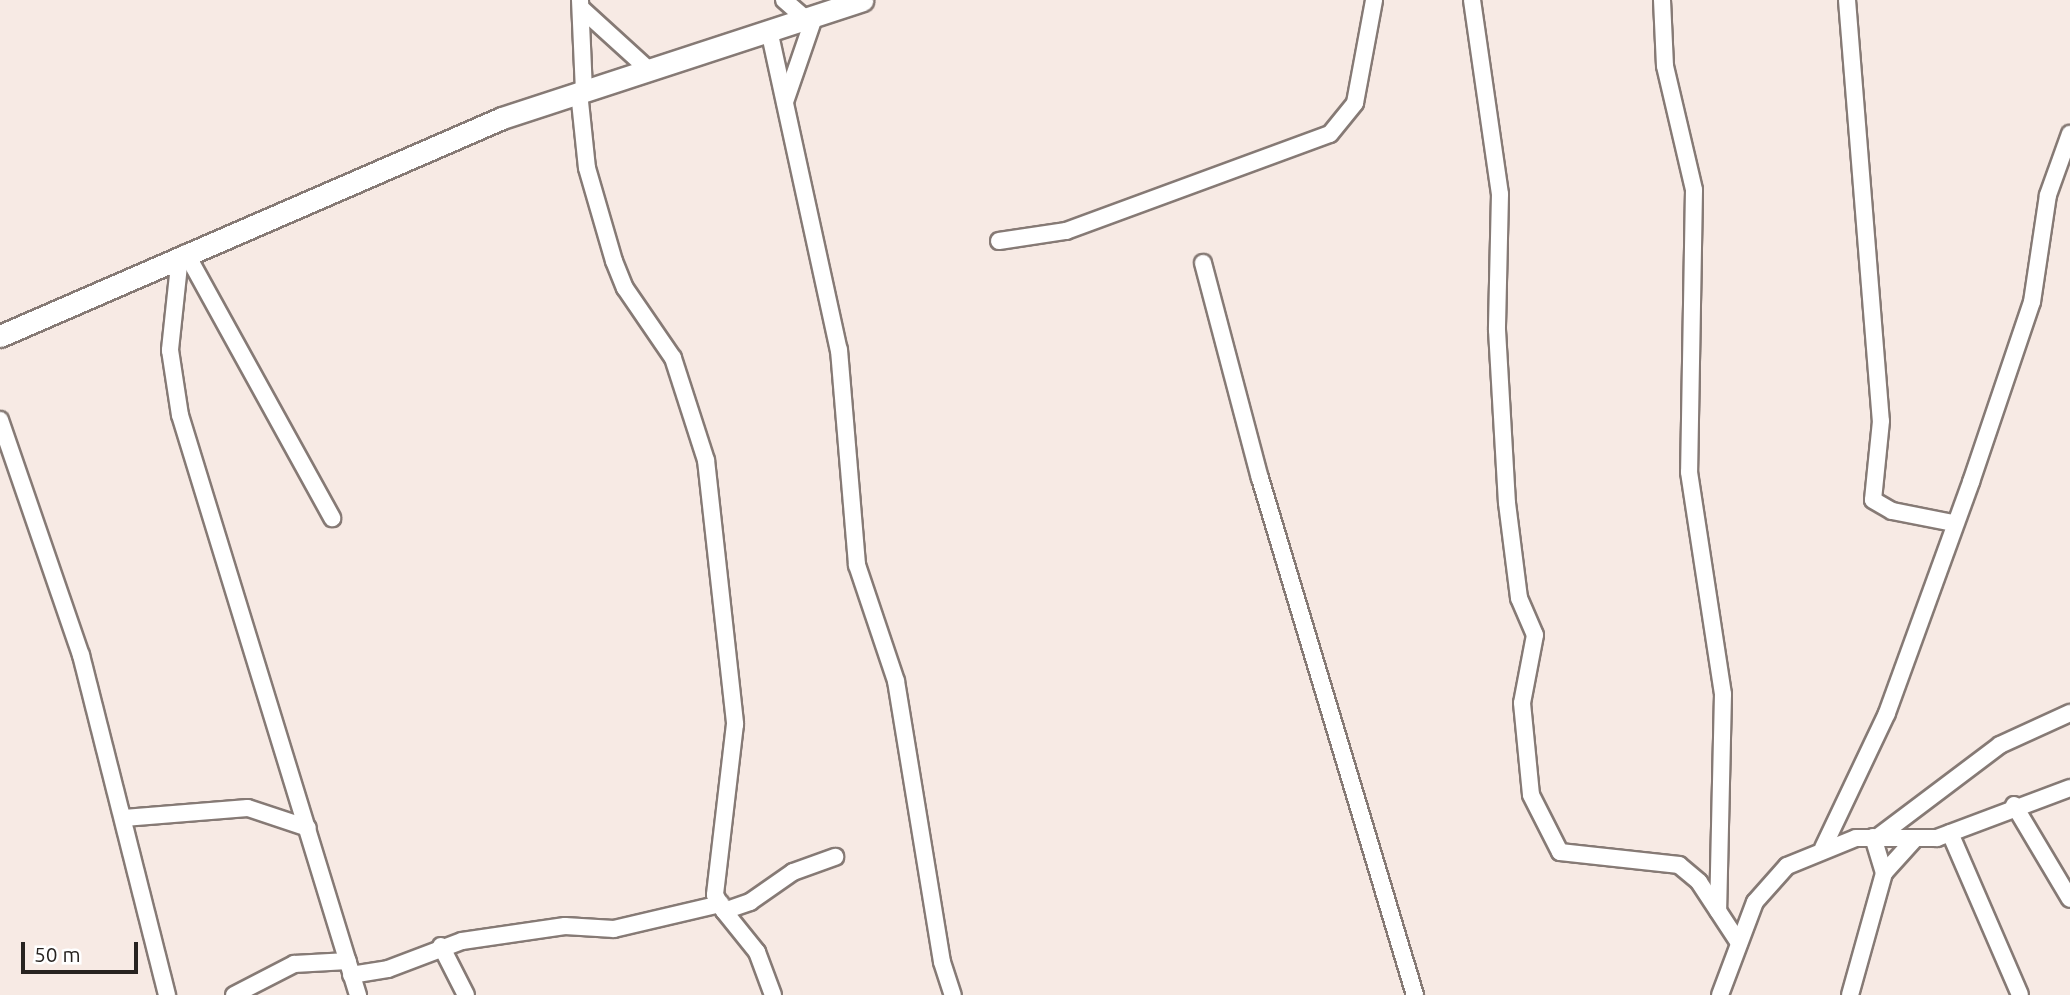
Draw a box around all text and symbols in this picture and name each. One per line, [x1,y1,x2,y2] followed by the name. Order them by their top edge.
[24,928,142,972] scale bar
[34,942,81,966] text: 50 m

